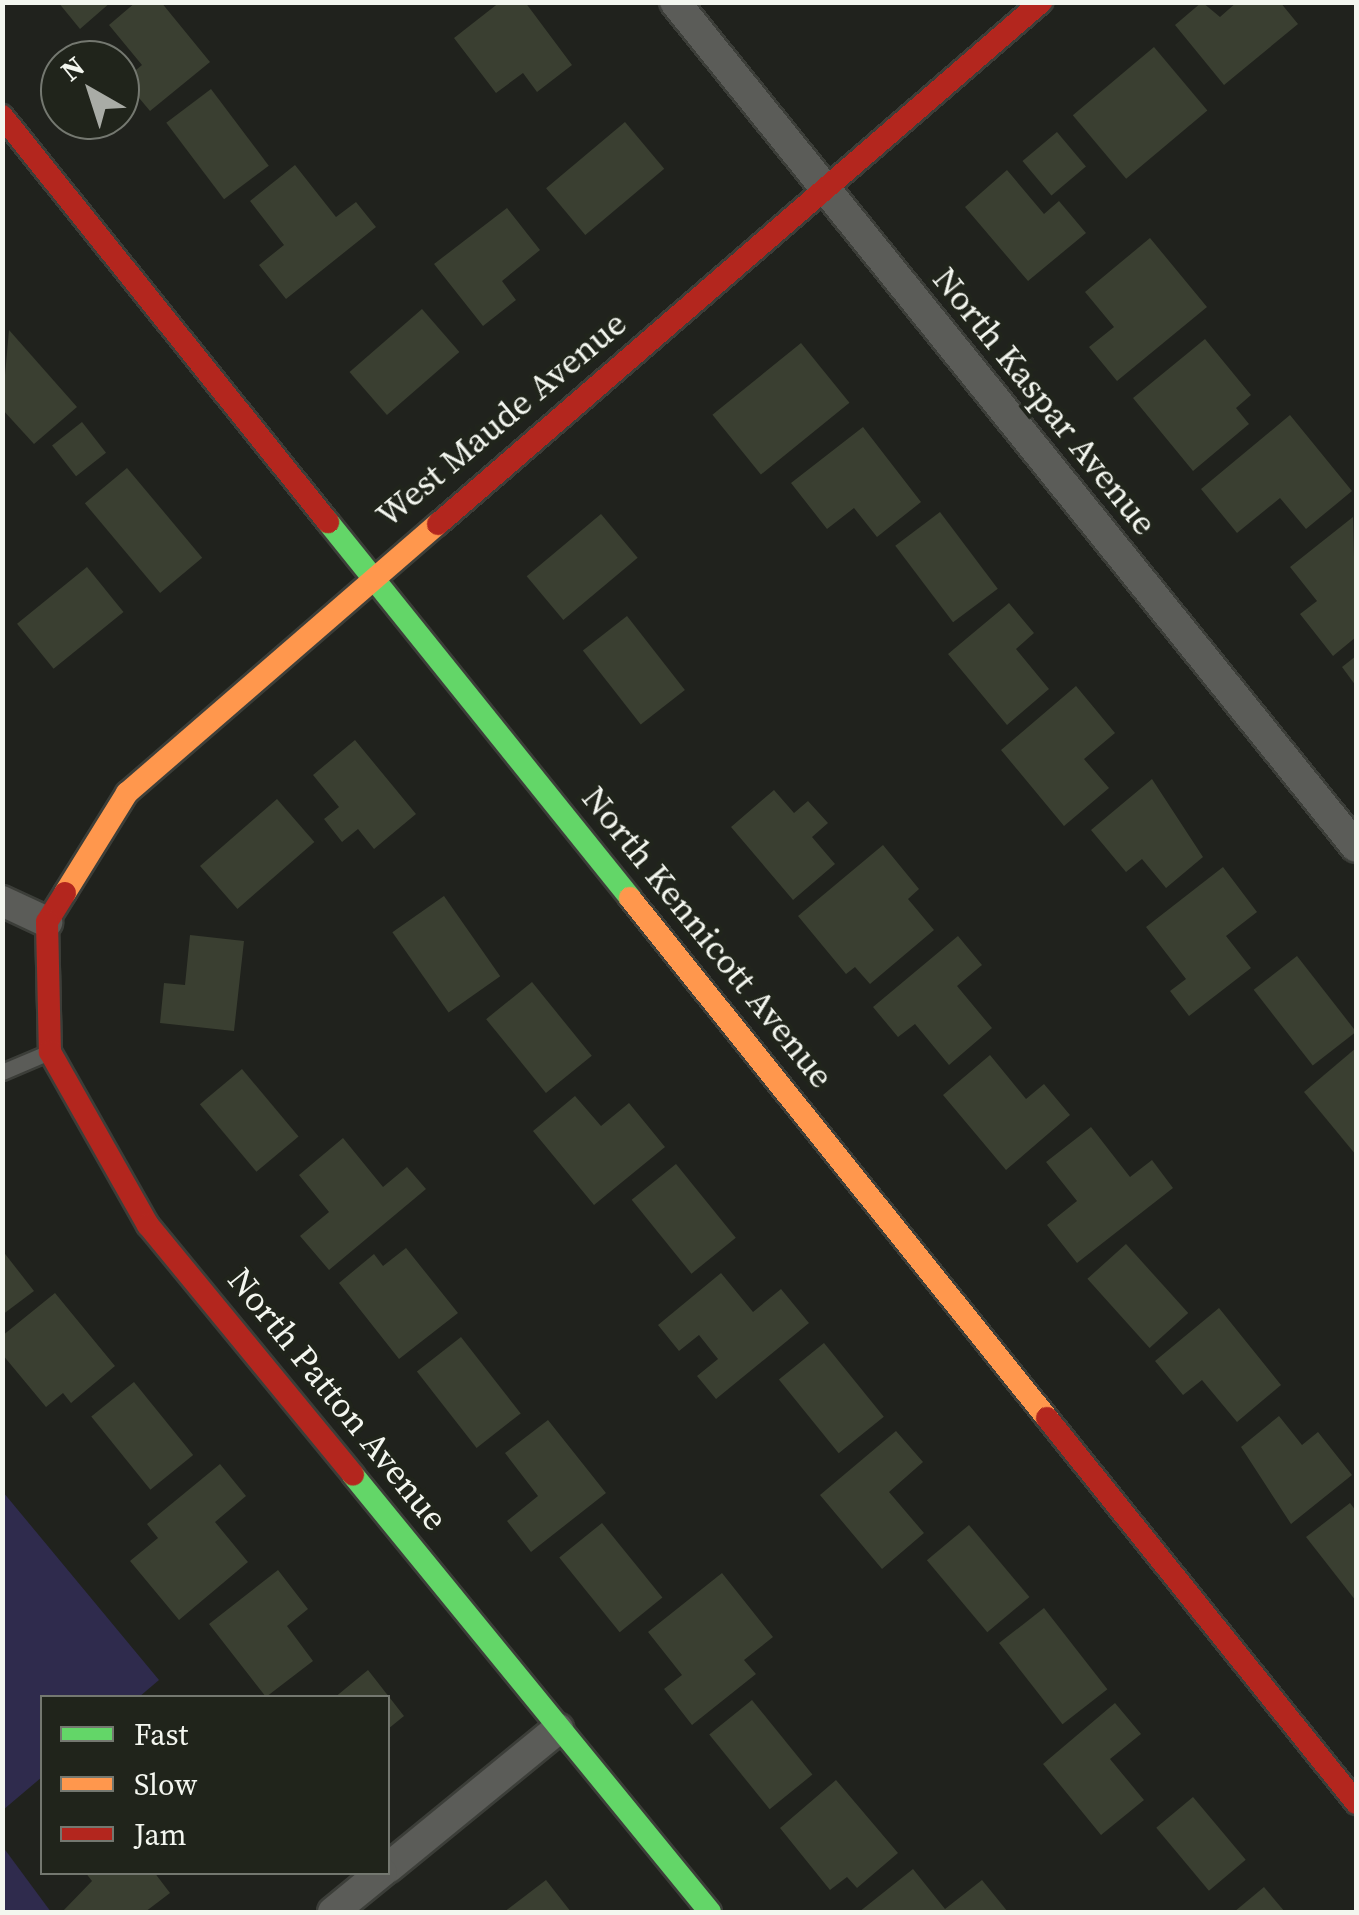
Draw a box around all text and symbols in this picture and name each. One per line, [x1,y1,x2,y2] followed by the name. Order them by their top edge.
[40,40,140,140] north arrow
[52,47,92,89] text: N
[924,259,1166,543] street label: North Kaspar Avenue
[368,302,634,536] street label: West Maude Avenue
[573,778,843,1096] street label: North Kennicott Avenue
[219,1259,457,1539] street label: North Patton Avenue
[40,1695,390,1875] legend
[134,1714,188,1755] text: Fast
[134,1764,197,1805] text: Slow
[134,1814,187,1855] text: Jam

